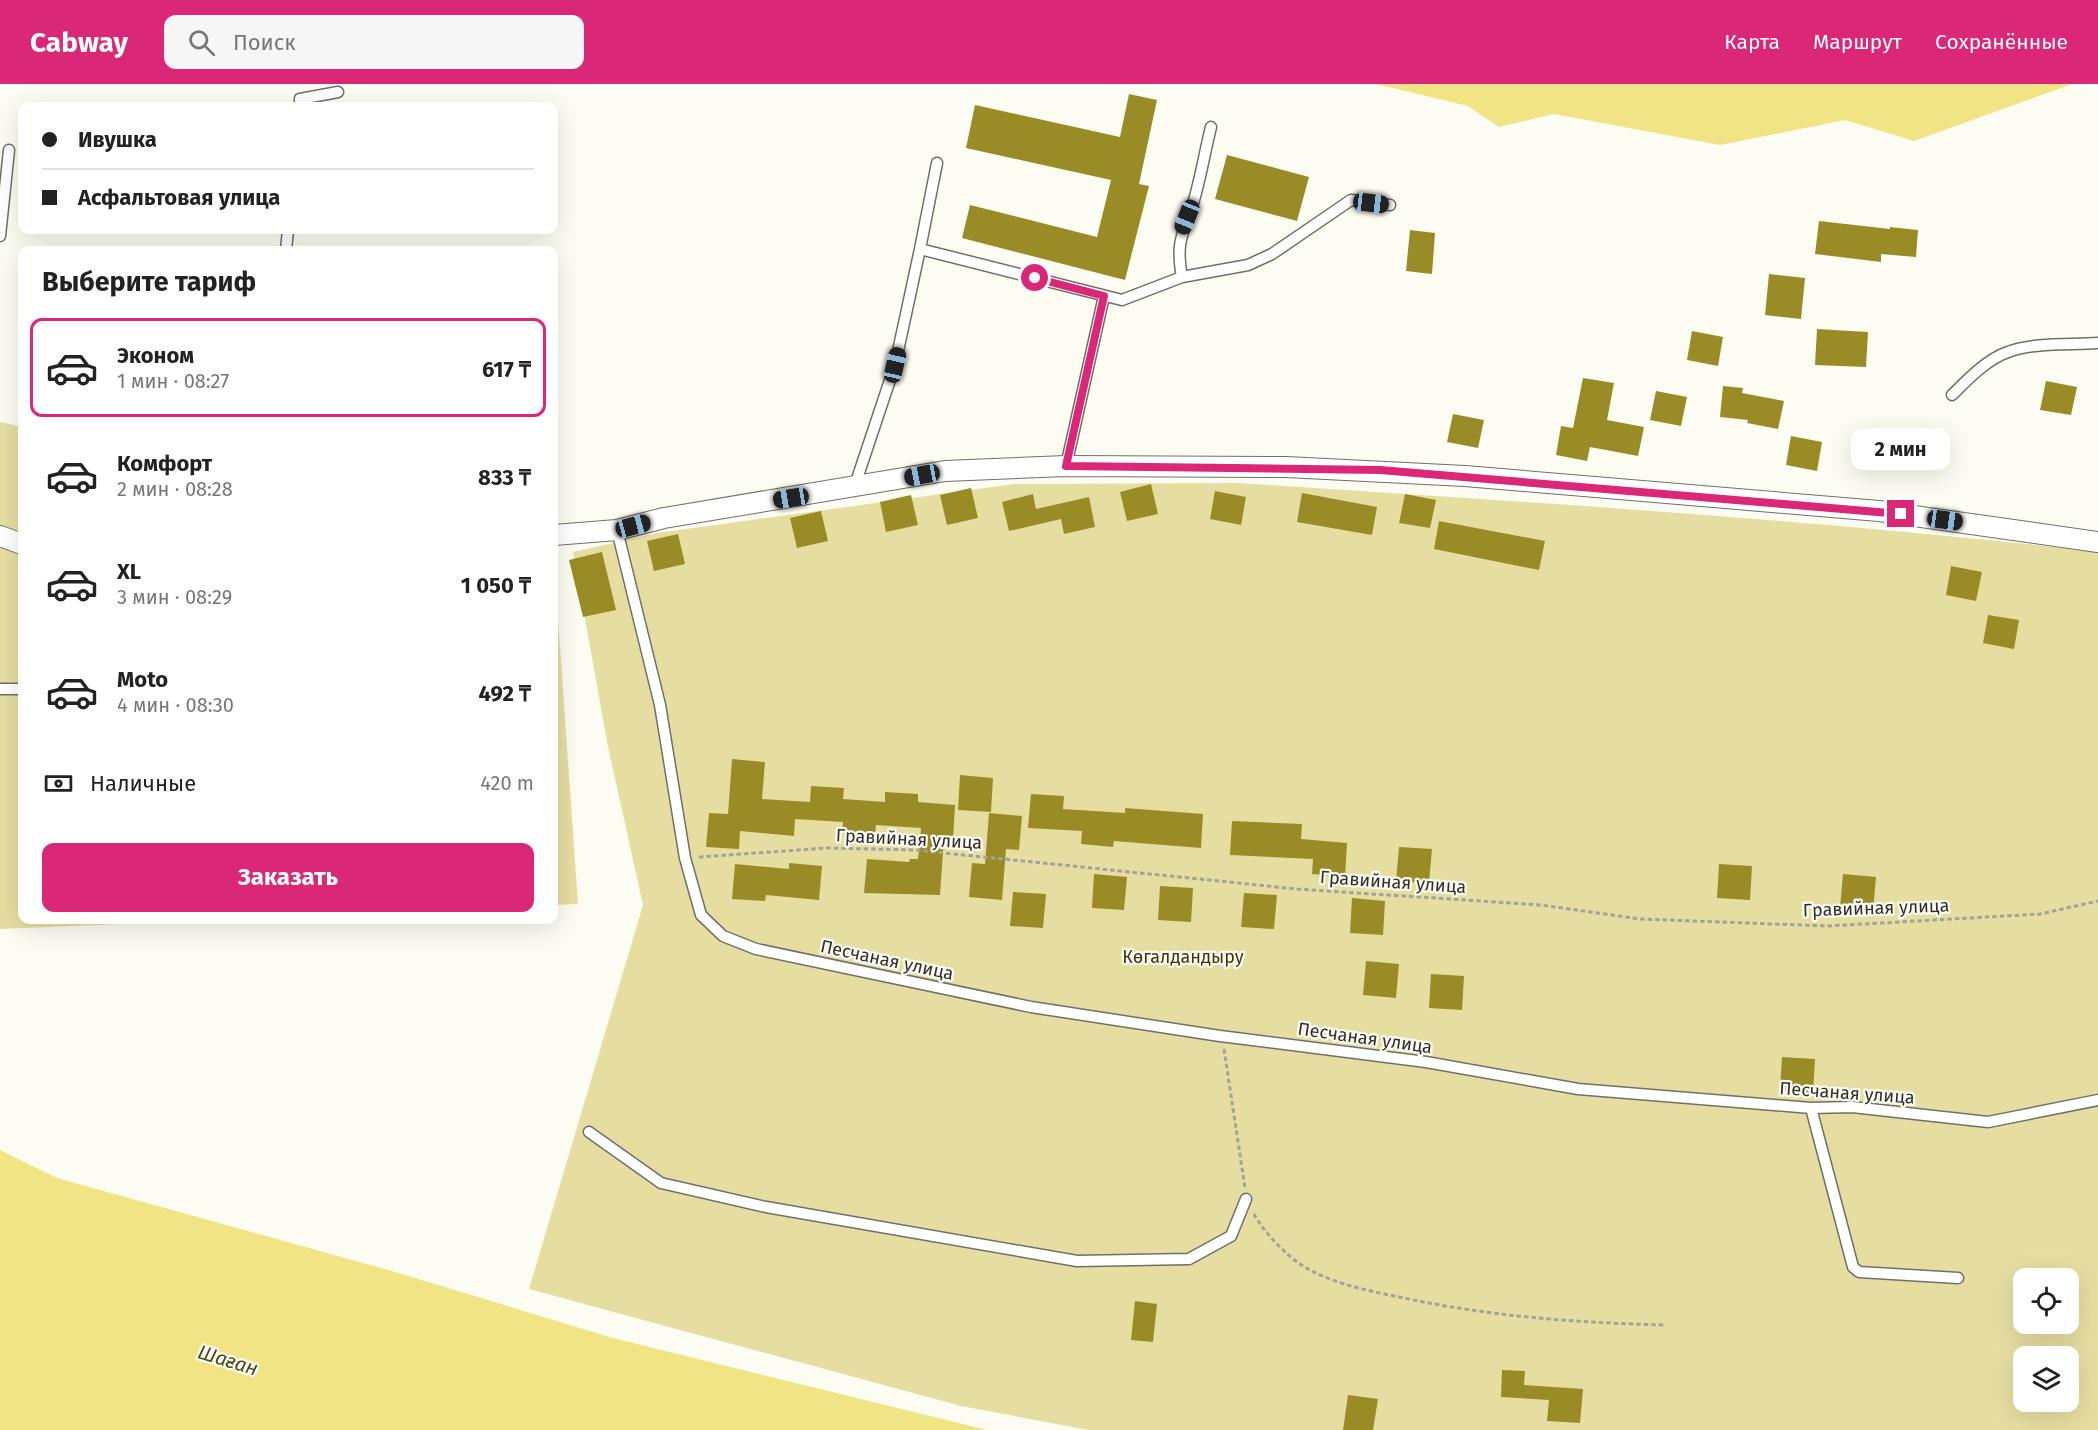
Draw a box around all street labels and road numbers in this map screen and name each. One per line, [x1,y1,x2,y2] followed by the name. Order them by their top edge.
[835,824,983,854] street label: Гравийная улица
[1319,866,1467,898] street label: Гравийная улица
[1802,894,1950,922] street label: Гравийная улица
[818,935,956,985] street label: Песчаная улица
[1296,1018,1434,1058] street label: Песчаная улица
[1779,1077,1915,1109] street label: Песчаная улица

